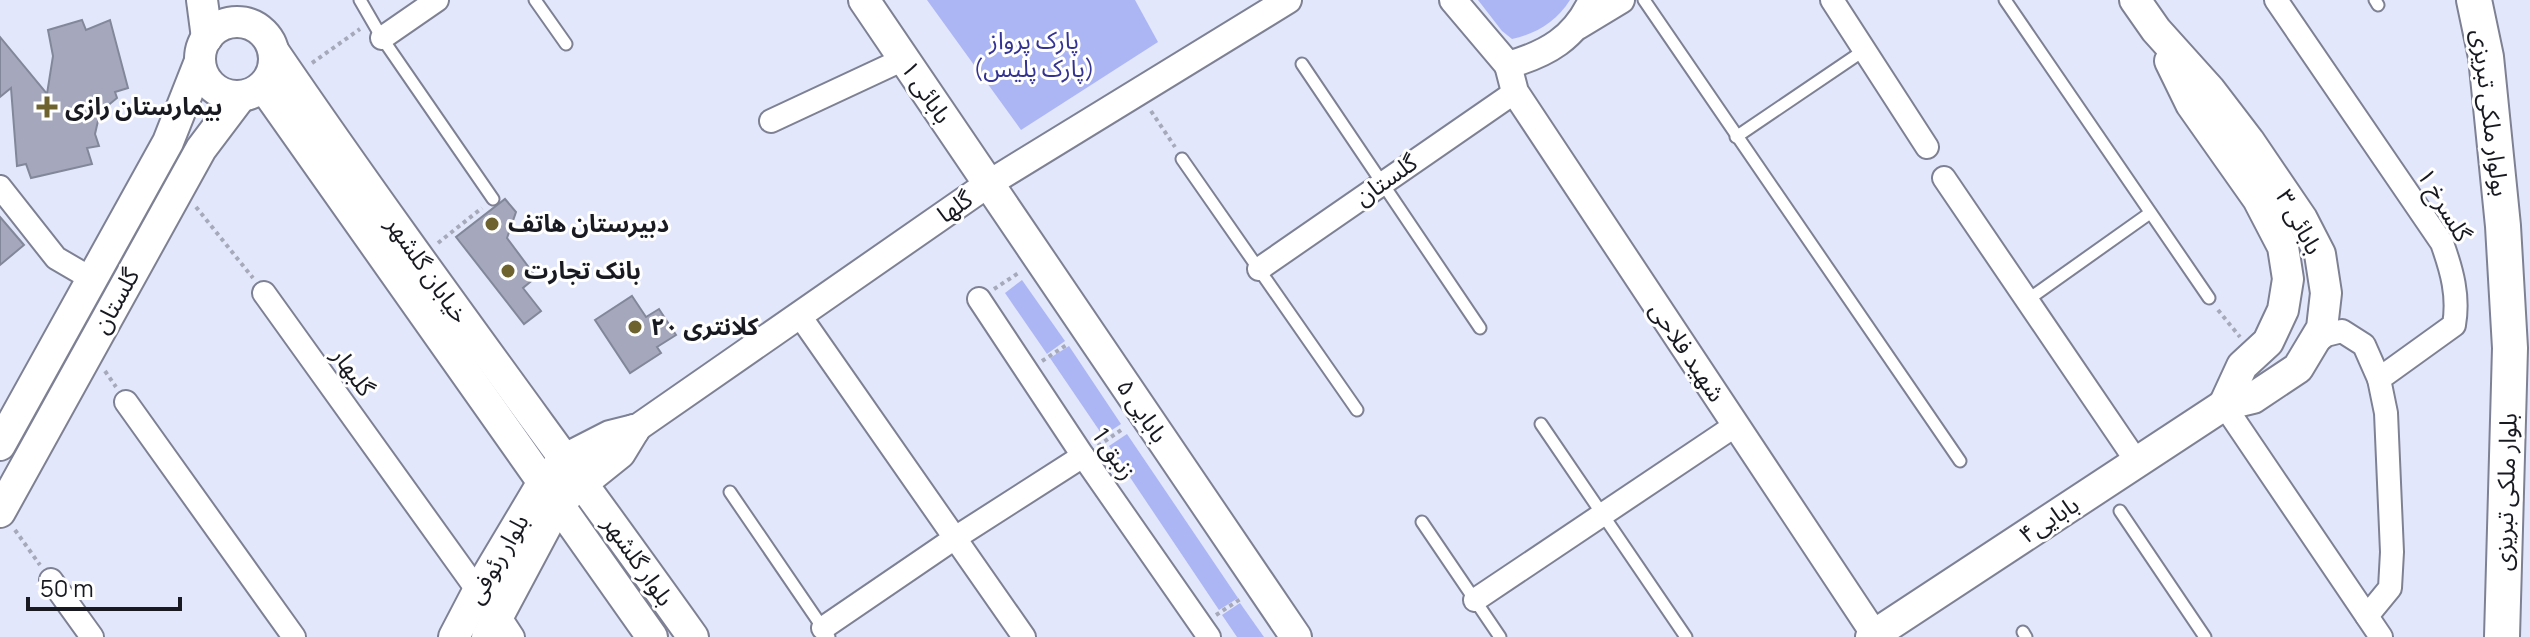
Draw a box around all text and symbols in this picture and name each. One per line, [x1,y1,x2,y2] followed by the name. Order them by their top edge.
[973,23,1095,84] park label: پارک پرواز (پارک پلیس)
[2465,27,2518,198] street label: بولوار ملکی تبریزی
[894,53,960,129] street label: بابائی ۱
[65,89,222,122] place label: بیمارستان رازی
[36,96,58,118] marker: بیمارستان رازی
[1347,145,1424,212] street label: گلستان
[2409,161,2481,249] street label: گلسرخ ۱
[930,181,979,230] street label: گلها
[2269,183,2332,260] street label: بابائی ۳
[508,206,669,239] place label: دبیرستان هاتف
[379,208,477,329] street label: خیابان گلشهر
[483,215,501,233] marker: دبیرستان هاتف
[524,253,641,286] place label: بانک تجارت
[83,261,147,339] street label: گلستان
[499,262,517,280] marker: بانک تجارت
[1643,295,1734,408] street label: شهید فلاحی
[651,309,760,342] place label: کلانتری ۲۰
[626,318,644,336] marker: کلانتری ۲۰
[325,339,384,403] street label: گلبهار
[1110,372,1177,449] street label: ۵ بابایی
[2485,412,2524,571] street label: بلوار ملکى تبریزى
[1086,421,1145,486] street label: زنبق 1
[2012,487,2085,550] street label: بابایی۴
[458,507,536,609] street label: بلوار رئوفی
[595,507,682,612] street label: بلوار گلشهر
[28,561,180,611] scale bar
[40,571,94,604] text: 50 m

